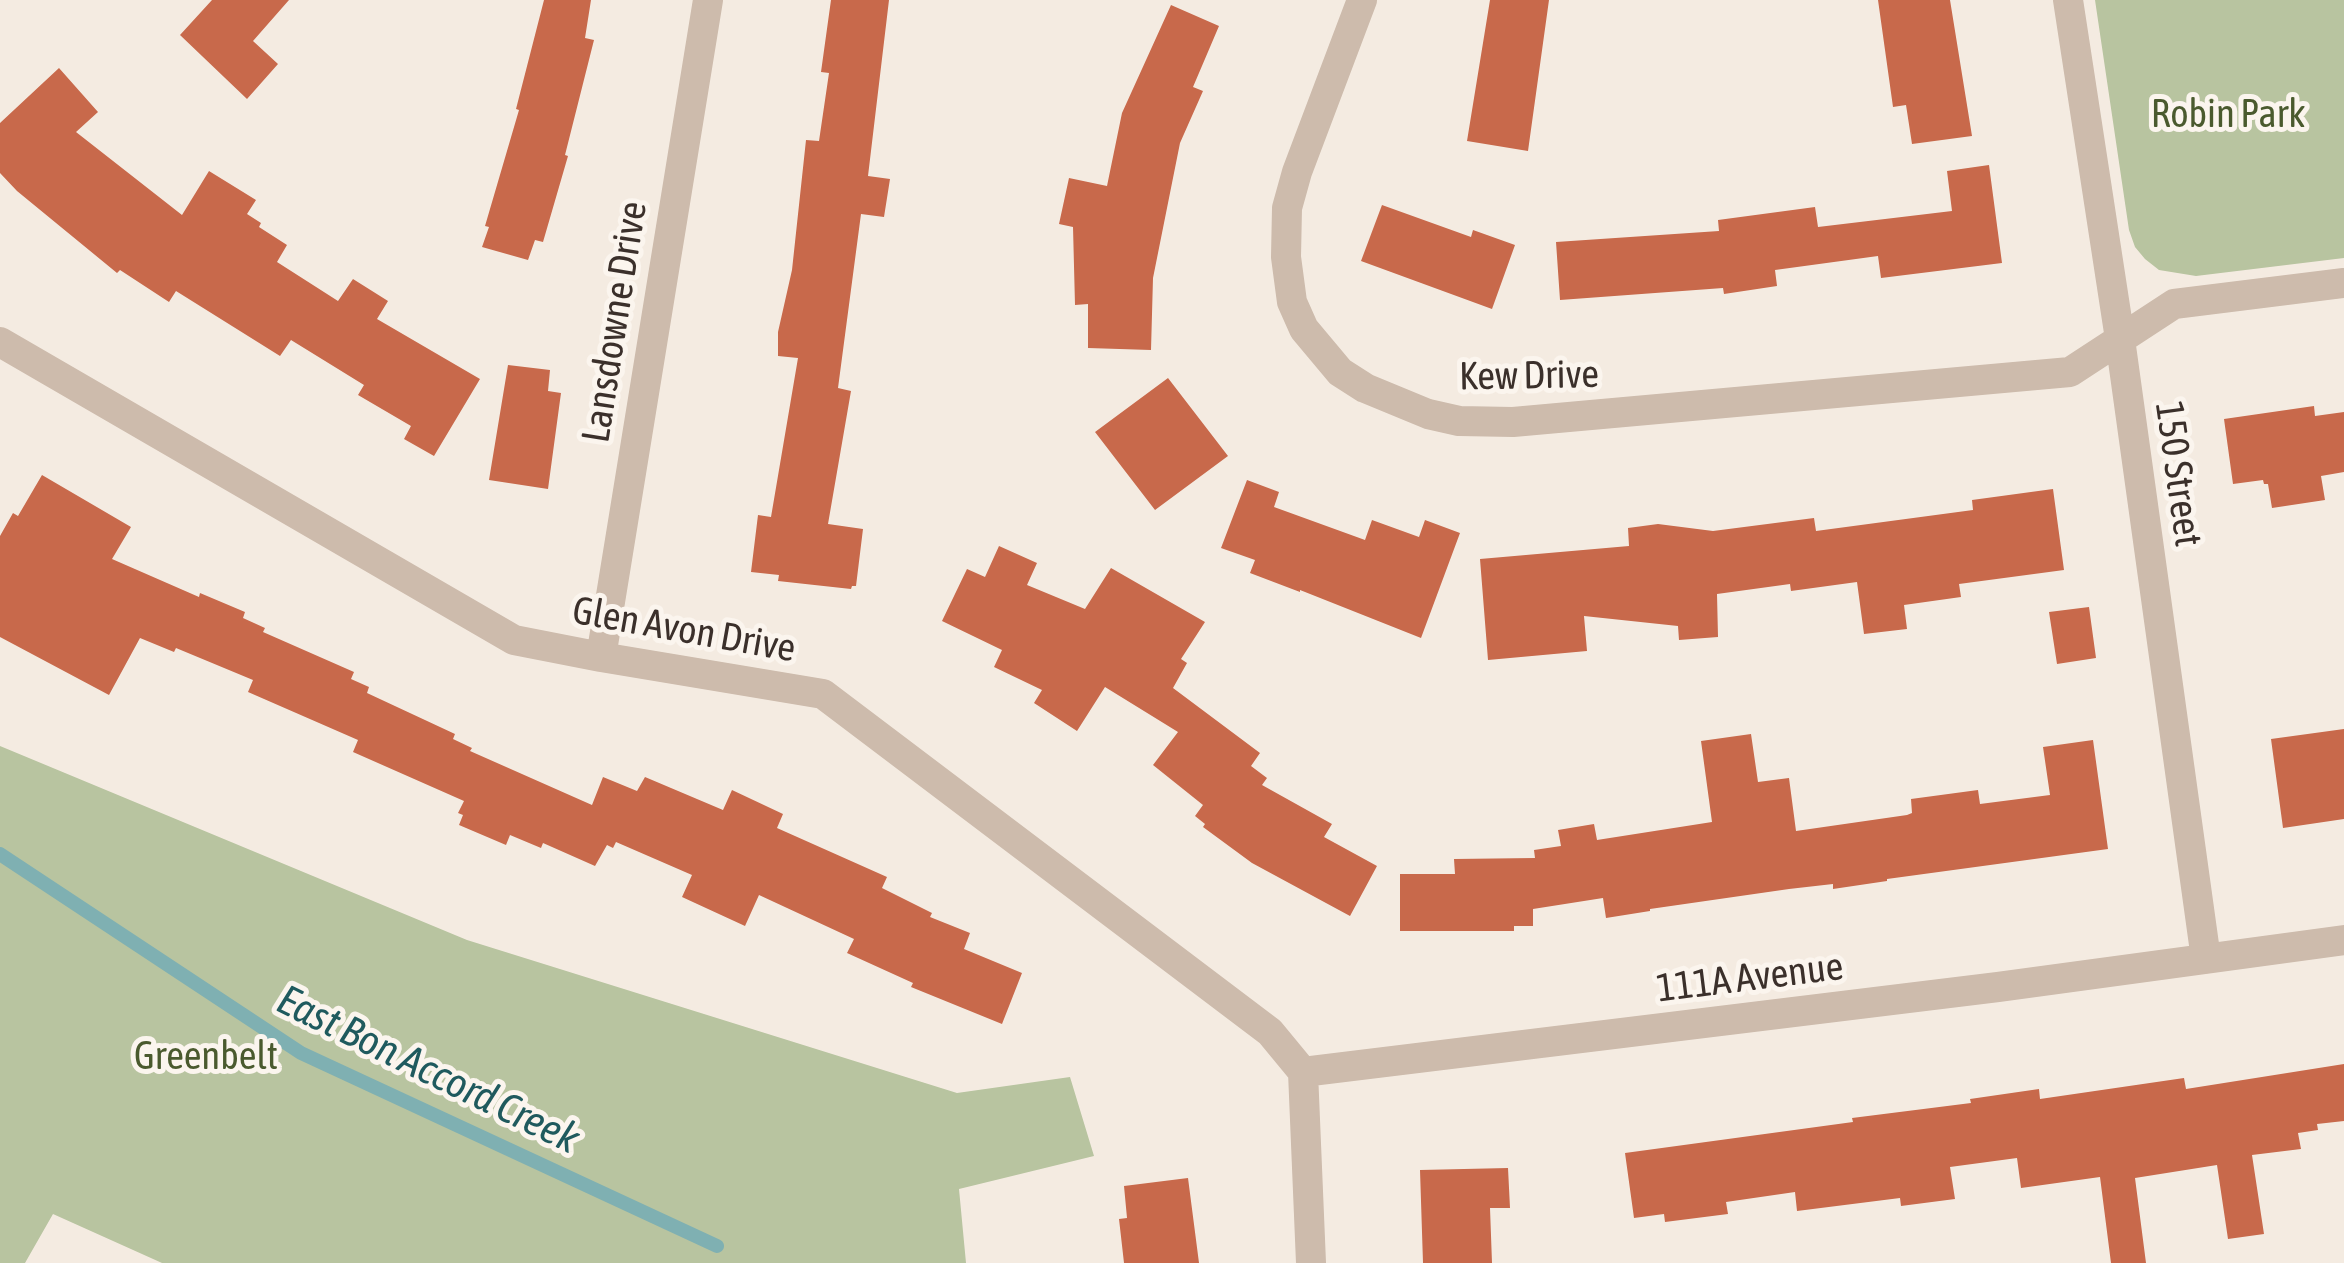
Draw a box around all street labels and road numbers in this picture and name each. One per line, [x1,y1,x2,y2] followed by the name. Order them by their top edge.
[573,198,657,446] street label: Lansdowne Drive
[1459,351,1599,401] street label: Kew Drive
[2145,399,2211,549] street label: 150 Street
[569,587,799,673] street label: Glen Avon Drive
[1654,943,1846,1013] street label: 111A Avenue

